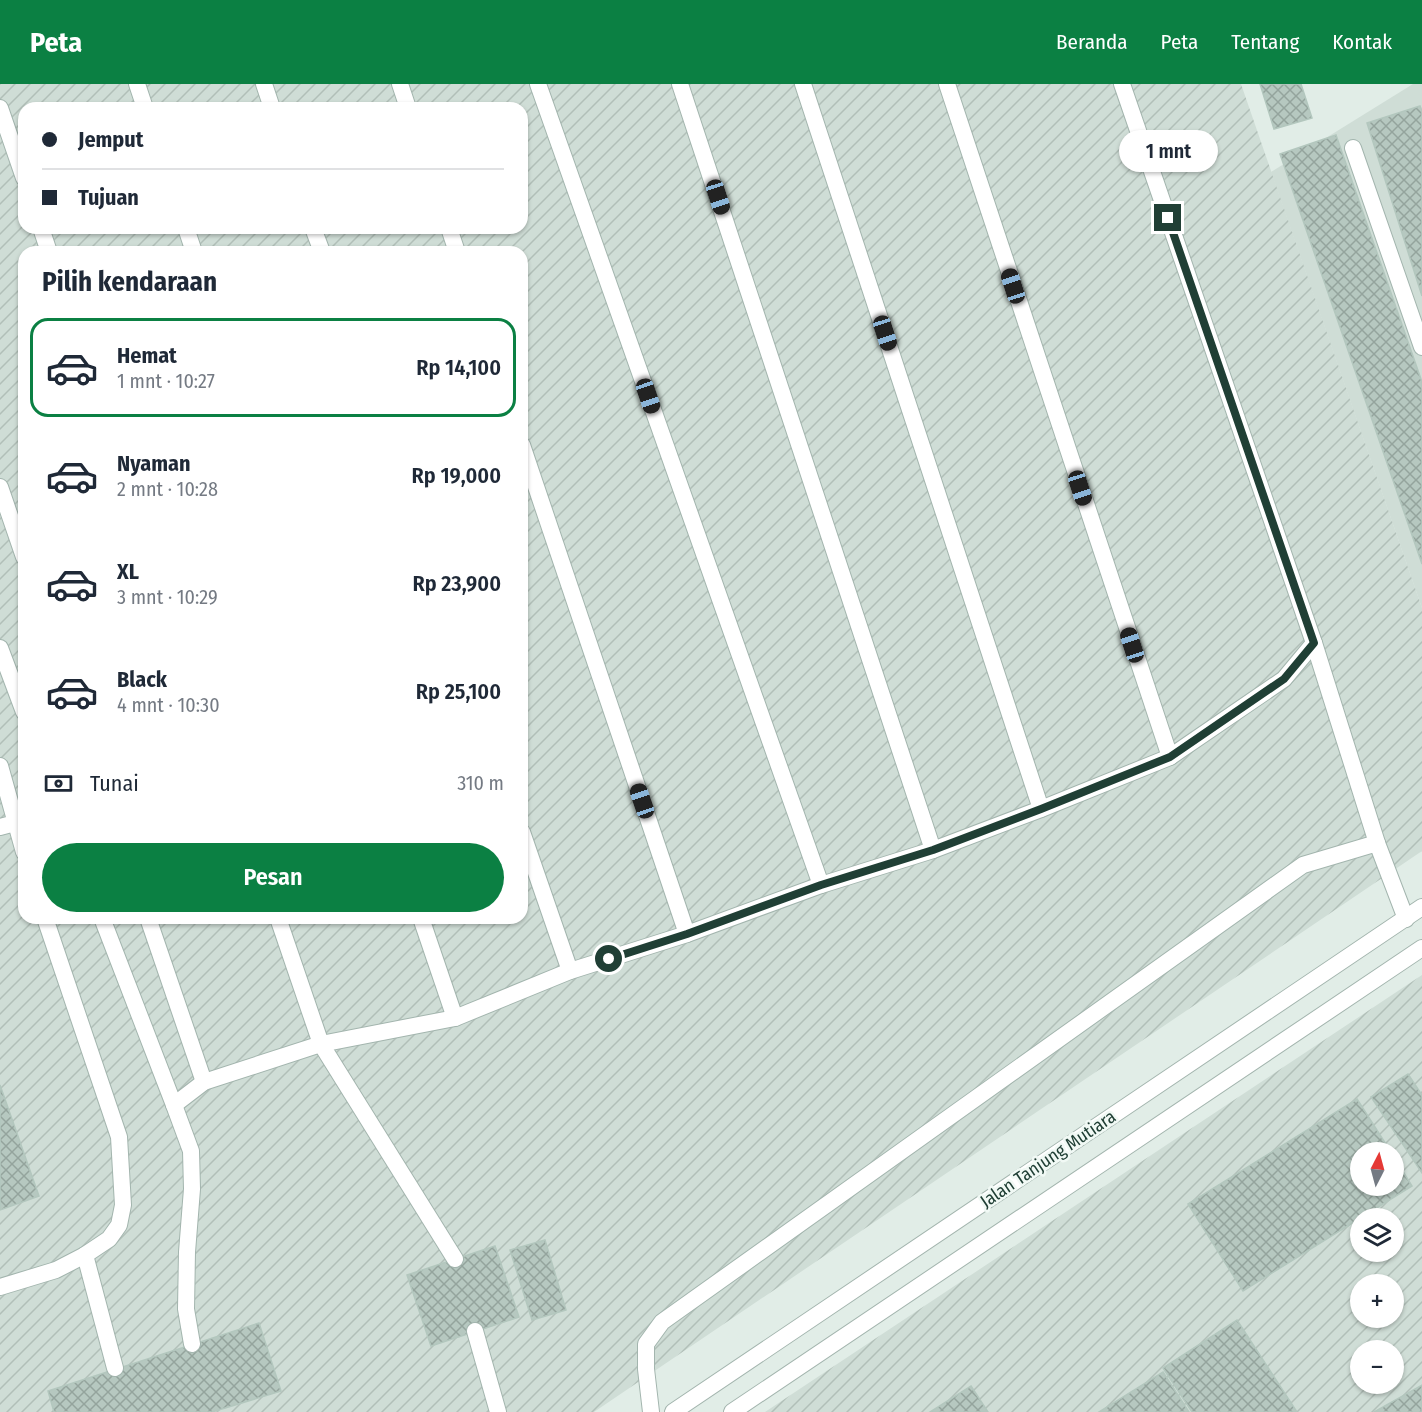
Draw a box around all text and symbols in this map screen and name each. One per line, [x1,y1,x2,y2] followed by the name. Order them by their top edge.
[30,26,82,59] text: Peta
[1056,29,1128,55] text: Beranda
[1161,29,1198,55] text: Peta
[1231,29,1299,55] text: Tentang
[1332,29,1392,55] text: Kontak
[78,126,143,153] text: Jemput
[1118,131,1218,173] callout: 1 mnt
[1146,139,1191,163] text: 1 mnt
[704,177,732,217] car
[78,184,139,211] text: Tujuan
[1154,204,1181,231] route end
[42,266,217,298] text: Pilih kendaraan
[999,266,1027,306] car
[871,313,899,353] car
[45,341,99,395] icon: car
[117,342,177,369] text: Hemat
[416,354,501,381] text: Rp 14,100
[117,369,215,393] text: 1 mnt · 10:27
[634,376,662,416] car
[45,449,99,503] icon: car
[117,450,190,477] text: Nyaman
[412,462,501,489] text: Rp 19,000
[1066,468,1094,508] car
[117,477,218,501] text: 2 mnt · 10:28
[45,557,99,611] icon: car
[117,558,139,585] text: XL
[412,570,501,597] text: Rp 23,900
[117,585,218,609] text: 3 mnt · 10:29
[1118,625,1146,665] car
[45,665,99,719] icon: car
[117,666,167,693] text: Black
[416,678,501,705] text: Rp 25,100
[117,693,220,717] text: 4 mnt · 10:30
[42,767,75,800] icon: cash
[90,770,139,797] text: Tunai
[457,771,504,795] text: 310 m
[628,781,656,821] car
[42,843,504,912] button: Pesan
[595,945,622,972] route start
[976,1105,1120,1212] street label: Jalan Tanjung Mutiara
[1350,1142,1404,1196] north arrow
[1350,1142,1404,1394] map controls
[1350,1208,1404,1262] button: layers
[1350,1274,1404,1328] button: +
[1350,1340,1404,1394] button: −

